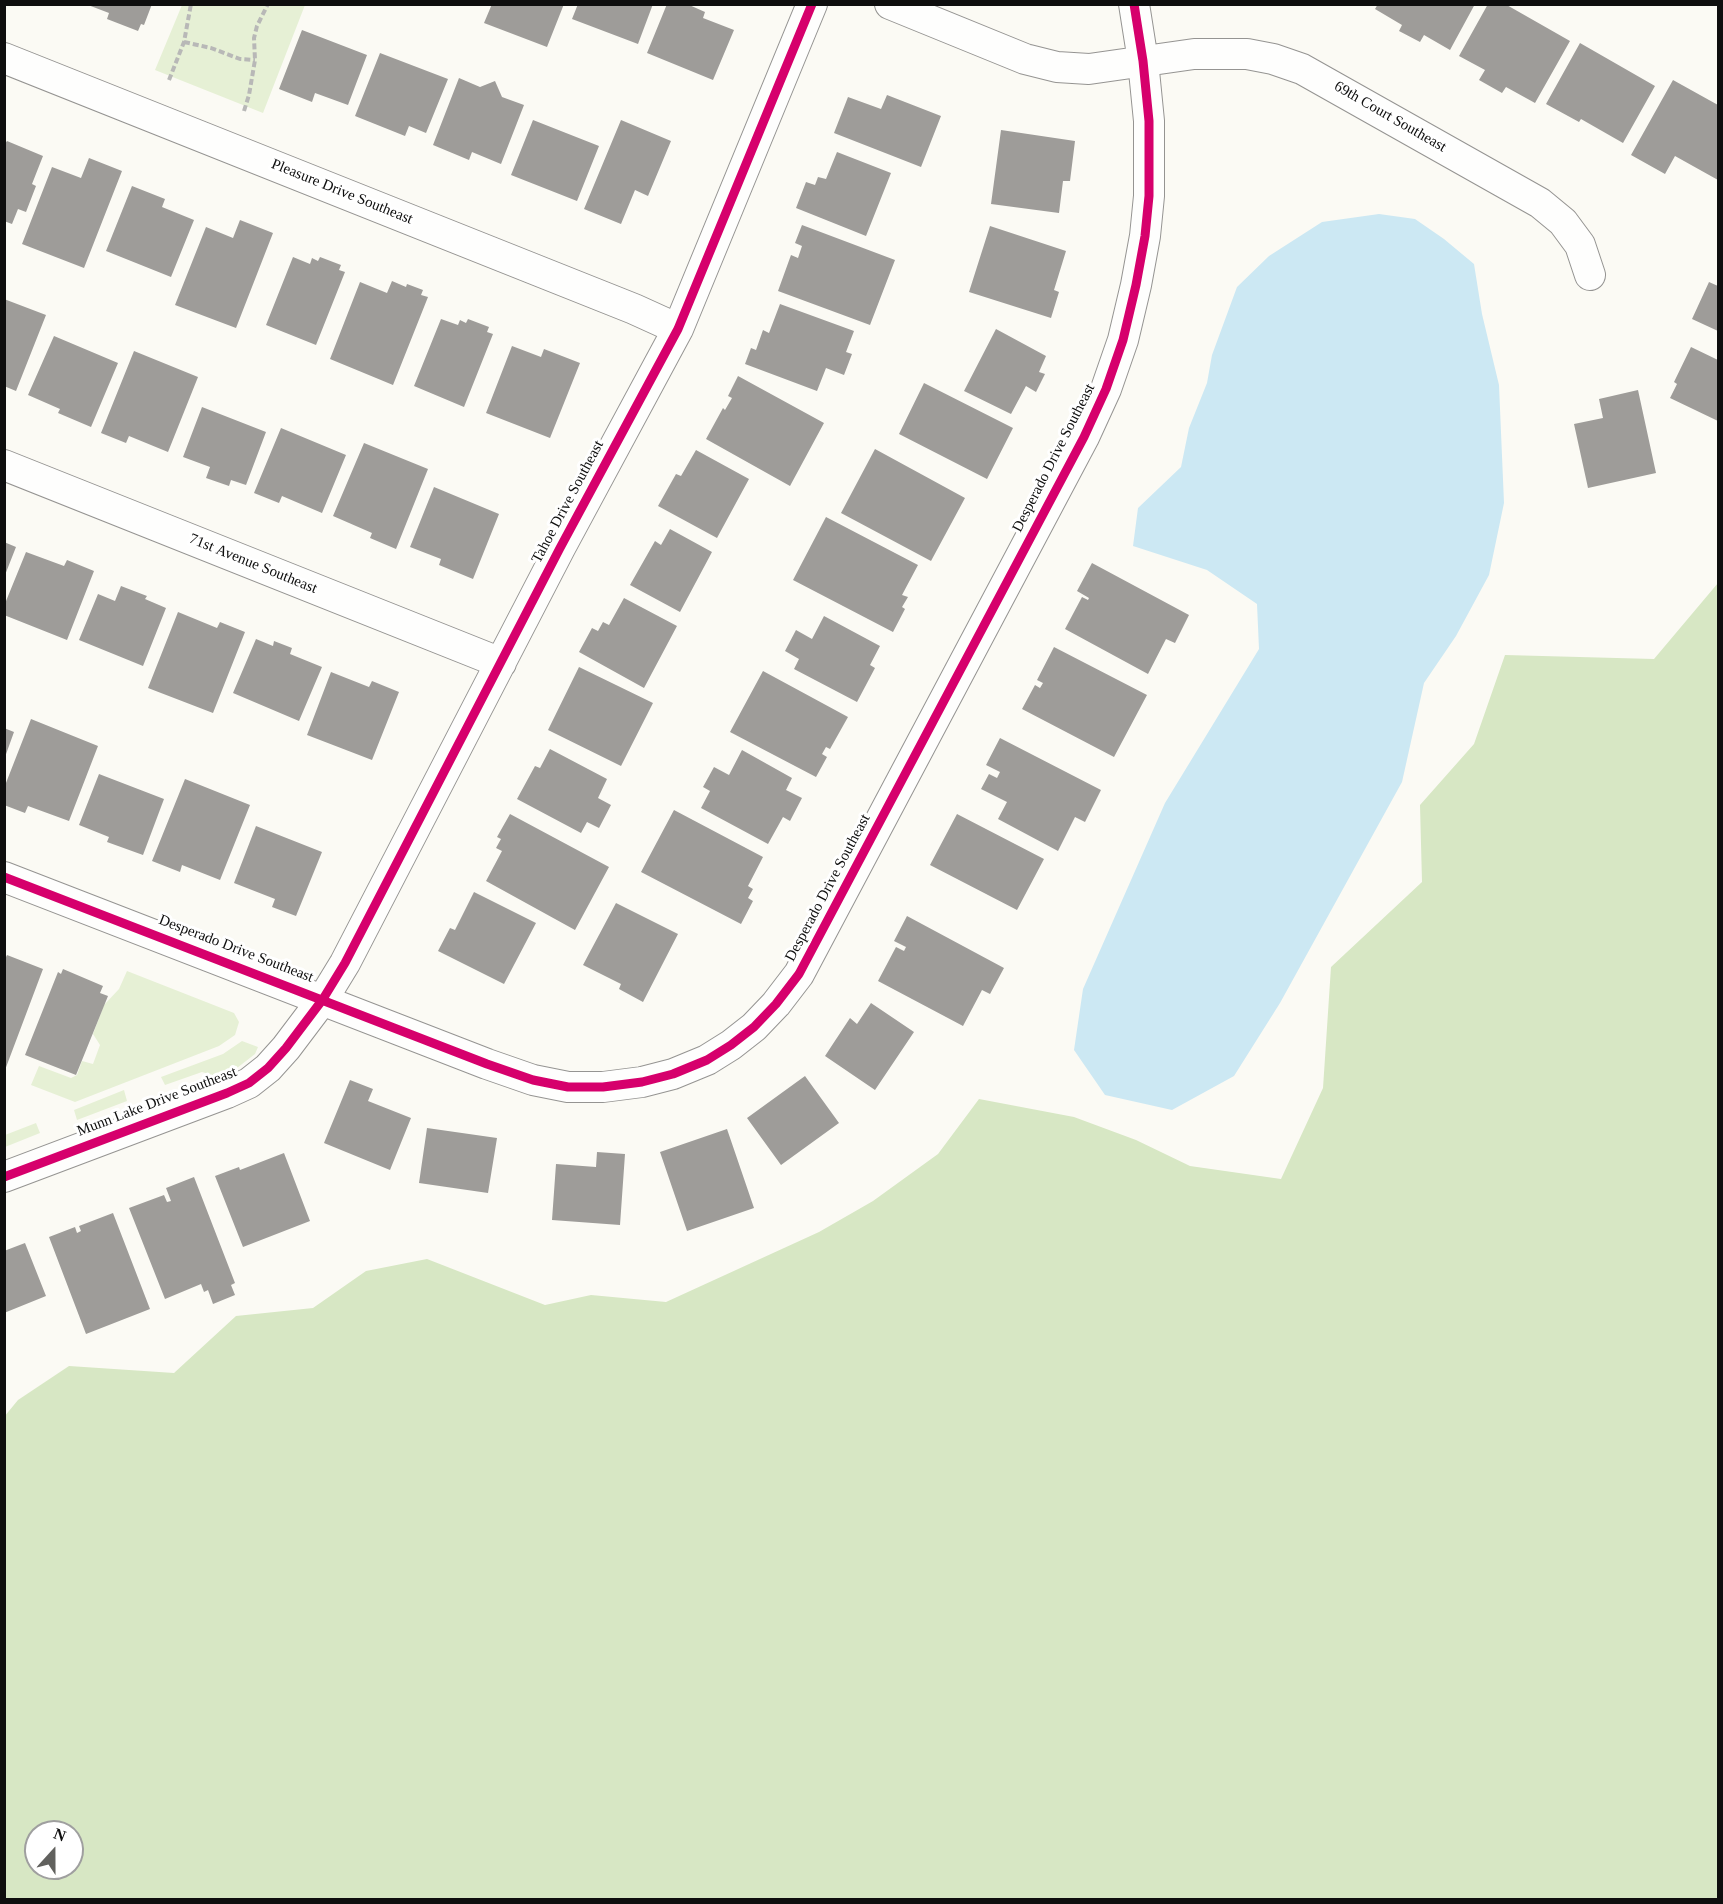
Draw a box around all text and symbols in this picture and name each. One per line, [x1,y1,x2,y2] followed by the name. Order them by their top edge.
[1331,78,1449,156] street label: 69th Court Southeast
[269,155,415,229] street label: Pleasure Drive Southeast
[1009,381,1099,535] street label: Desperado Drive Southeast
[528,438,608,566] street label: Tahoe Drive Southeast
[186,530,320,598] street label: 71st Avenue Southeast
[782,811,874,965] street label: Desperado Drive Southeast
[156,911,316,987] street label: Desperado Drive Southeast
[75,1063,239,1141] street label: Munn Lake Drive Southeast
[24,1820,84,1880] north arrow
[51,1825,68,1845] text: N

